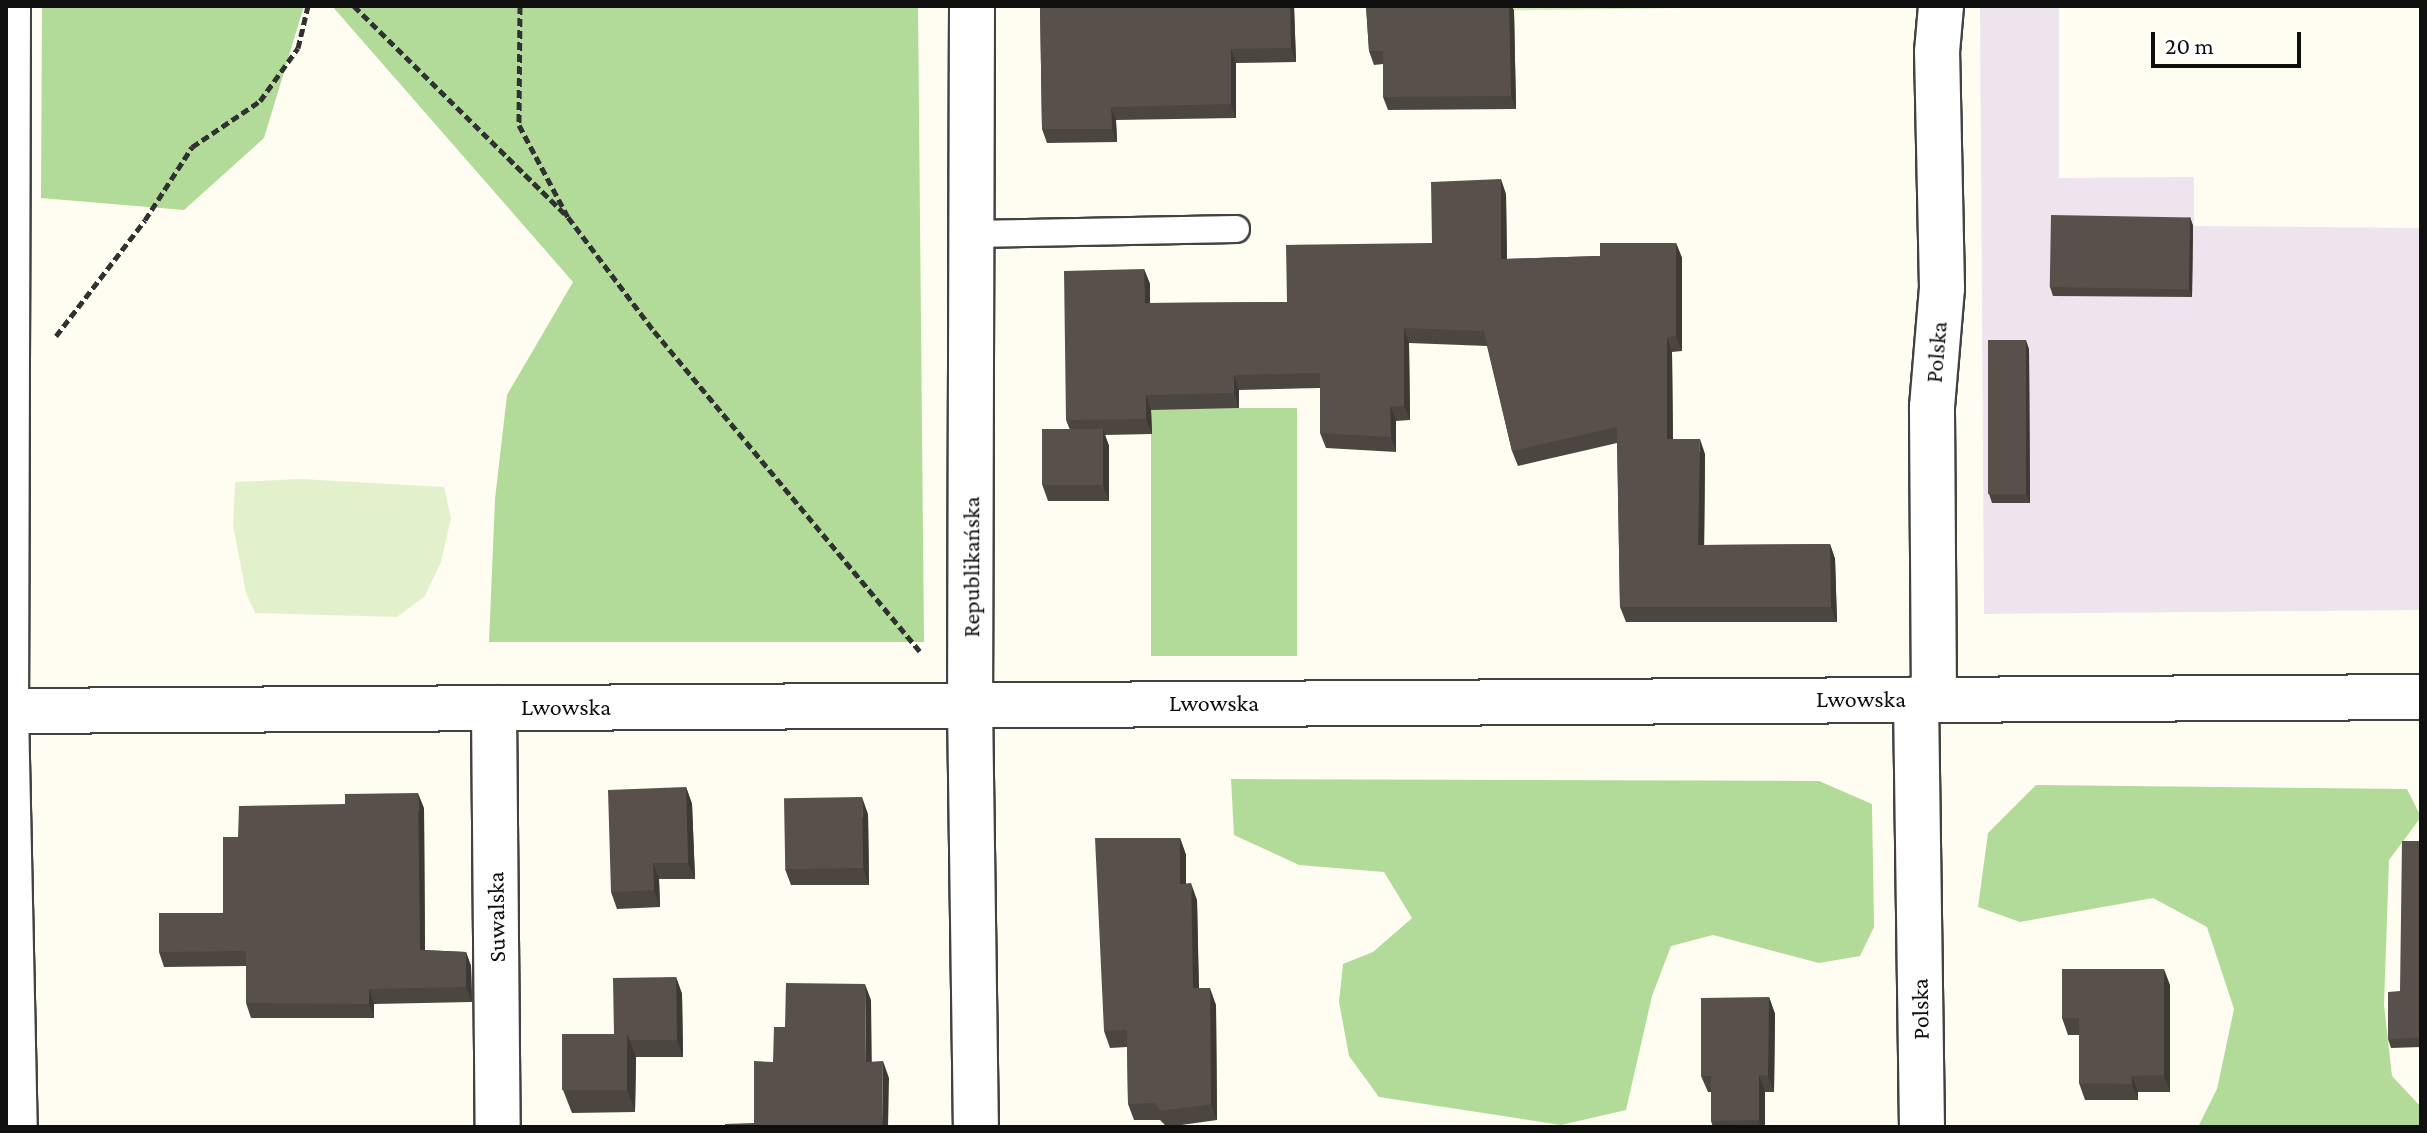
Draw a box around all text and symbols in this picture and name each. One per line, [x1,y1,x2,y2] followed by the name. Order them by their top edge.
[2155,16,2305,66] scale bar
[2165,32,2214,59] text: 20 m
[1919,320,1953,384] street label: Polska
[957,496,985,638] street label: Republikańska
[1816,685,1906,713] street label: Lwowska
[1169,689,1259,717] street label: Lwowska
[521,693,611,721] street label: Lwowska
[481,871,511,963] street label: Suwalska
[1905,978,1935,1040] street label: Polska

